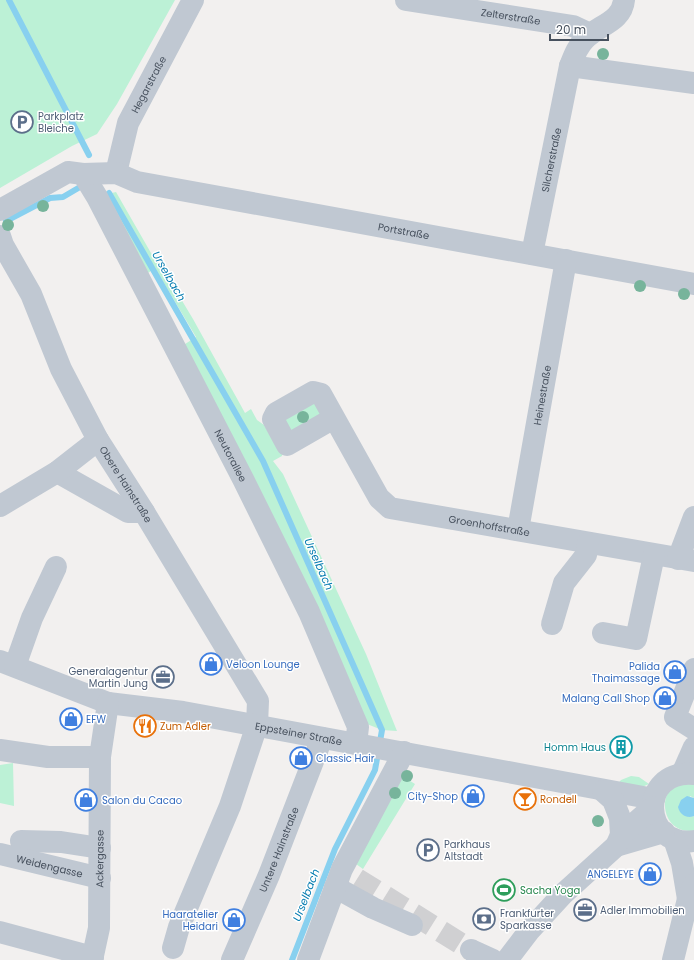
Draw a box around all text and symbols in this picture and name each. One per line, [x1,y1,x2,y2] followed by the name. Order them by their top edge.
[480,5,541,29] street label: Zelterstraße
[550,16,608,42] scale bar
[556,21,586,38] text: 20 m
[128,53,170,116] street label: Hegarstraße
[9,109,35,135] parking icon: Parkplatz Bleiche
[38,109,84,136] place label: Parkplatz Bleiche
[538,126,565,194] street label: Silcherstraße
[377,219,430,243] street label: Portstraße
[148,248,190,304] water label: Urselbach
[530,364,555,426] street label: Heinestraße
[210,427,250,485] street label: Neutorallee
[96,443,156,526] street label: Obere Hainstraße
[447,511,531,540] street label: Groenhoffstraße
[300,535,338,593] water label: Urselbach
[198,651,224,677] shop icon: Veloon Lounge
[226,657,300,672] place label: Veloon Lounge
[592,659,660,686] place label: Palida Thaimassage
[662,659,688,685] shop icon: Palida Thaimassage
[69,664,148,691] place label: Generalagentur Martin Jung
[150,664,176,690] office icon: Generalagentur Martin Jung
[652,685,678,711] shop icon: Malang Call Shop
[562,691,650,706] place label: Malang Call Shop
[58,706,84,732] shop icon: EFW
[86,712,106,727] place label: EFW
[132,713,158,739] restaurant icon: Zum Adler
[254,718,343,749] street label: Eppsteiner Straße
[160,719,211,734] place label: Zum Adler
[608,734,634,760] building icon: Homm Haus
[544,740,606,755] place label: Homm Haus
[288,745,314,771] shop icon: Classic Hair
[316,751,375,766] place label: Classic Hair
[460,783,486,809] shop icon: City-Shop
[512,786,538,812] bar icon: Rondell
[73,787,99,813] shop icon: Salon du Cacao
[408,789,458,804] place label: City-Shop
[540,792,577,807] place label: Rondell
[102,793,182,808] place label: Salon du Cacao
[255,805,303,895] street label: Untere Hainstraße
[92,830,108,888] street label: Ackergasse
[415,837,441,863] parking icon: Parkhaus Altstadt
[444,837,490,864] place label: Parkhaus Altstadt
[15,851,84,882] street label: Weidengasse
[637,861,663,887] shop icon: ANGELEYE
[289,866,323,924] water label: Urselbach
[587,867,634,882] place label: ANGELEYE
[491,877,517,903] sports icon: Sacha Yoga
[520,883,580,898] place label: Sacha Yoga
[572,897,598,923] office icon: Adler Immobilien
[600,903,685,918] place label: Adler Immobilien
[471,906,497,932] bank icon: Frankfurter Sparkasse
[500,906,554,933] place label: Frankfurter Sparkasse
[162,907,218,934] place label: Haaratelier Heidari
[221,907,247,933] shop icon: Haaratelier Heidari

